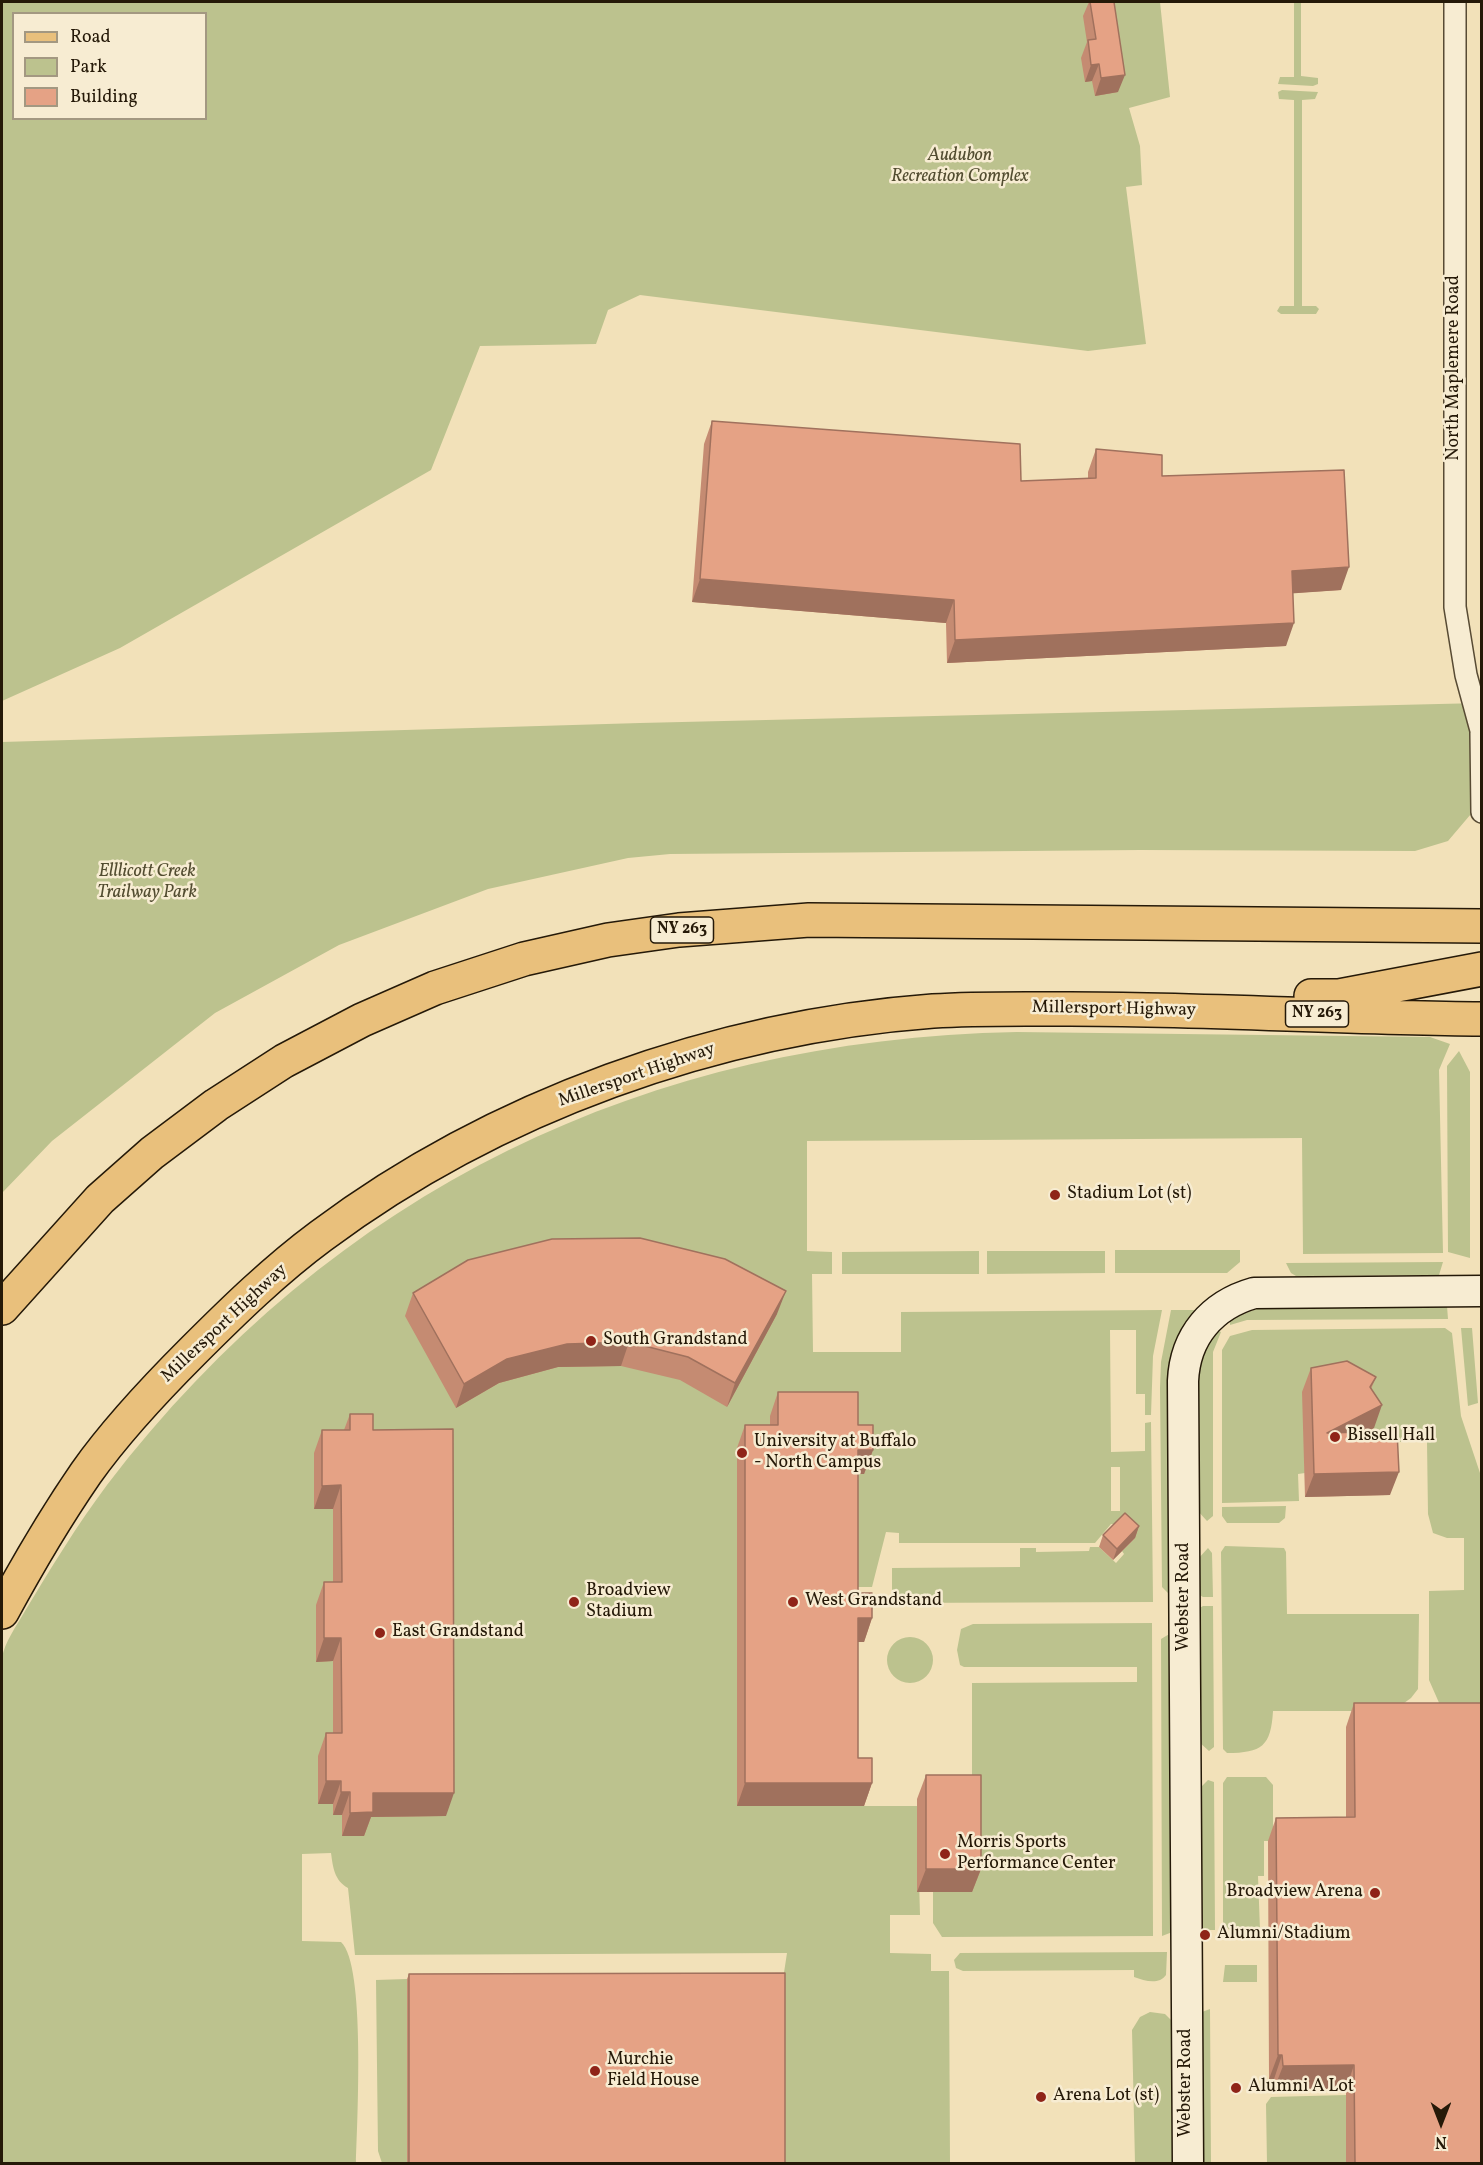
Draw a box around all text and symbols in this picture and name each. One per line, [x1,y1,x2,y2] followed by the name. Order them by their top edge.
[12,12,207,120] legend
[70,25,111,50] text: Road
[70,55,107,80] text: Park
[70,85,138,110] text: Building
[891,146,1029,188] park label: Audubon Recreation Complex
[1444,275,1466,461] street label: North Maplemere Road
[97,862,197,904] park label: Elllicott Creek Trailway Park
[650,917,714,943] road number: NY 263
[1032,998,1196,1022] street label: Millersport Highway
[1286,1001,1348,1027] road number: NY 263
[556,1039,718,1113] street label: Millersport Highway
[1067,1184,1192,1206] place label: Stadium Lot (st)
[1048,1188,1062,1202] marker: Stadium Lot (st)
[158,1260,292,1388] street label: Millersport Highway
[603,1330,748,1352] place label: South Grandstand
[584,1334,598,1348] marker: South Grandstand
[1347,1426,1435,1448] place label: Bissell Hall
[1328,1430,1342,1444] marker: Bissell Hall
[754,1432,916,1474] place label: University at Buffalo - North Campus
[735,1446,749,1460] marker: University at Buffalo - North Campus
[1174,1542,1196,1652] street label: Webster Road
[586,1581,671,1624] place label: Broadview Stadium
[805,1591,942,1613] place label: West Grandstand
[567,1595,581,1609] marker: Broadview Stadium
[786,1595,800,1609] marker: West Grandstand
[392,1622,524,1644] place label: East Grandstand
[373,1626,387,1640] marker: East Grandstand
[957,1833,1116,1876] place label: Morris Sports Performance Center
[938,1847,952,1861] marker: Morris Sports Performance Center
[1226,1882,1363,1904] place label: Broadview Arena
[1368,1886,1382,1900] marker: Broadview Arena
[1217,1924,1351,1946] place label: Alumni/Stadium
[1198,1928,1212,1942] marker: Alumni/Stadium
[1176,2028,1198,2138] street label: Webster Road
[607,2050,699,2092] place label: Murchie Field House
[588,2064,602,2078] marker: Murchie Field House
[1248,2077,1354,2099] place label: Alumni A Lot
[1229,2081,1243,2095] marker: Alumni A Lot
[1053,2086,1159,2108] place label: Arena Lot (st)
[1034,2090,1048,2104] marker: Arena Lot (st)
[1411,2093,1471,2153] north arrow
[1435,2130,1447,2152] text: N

